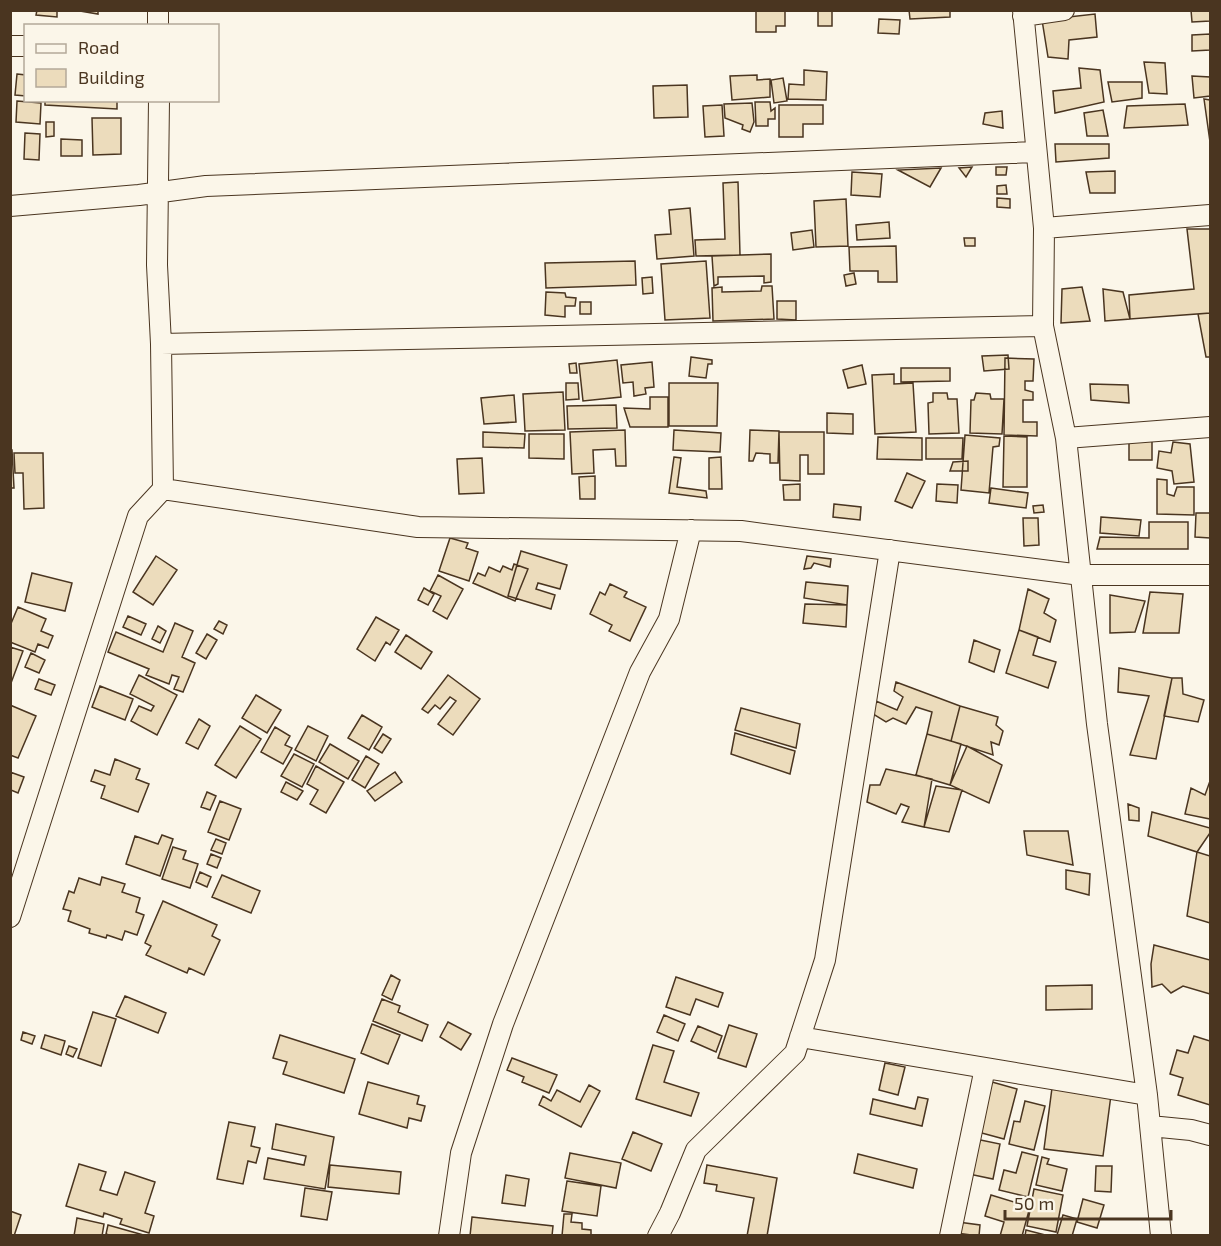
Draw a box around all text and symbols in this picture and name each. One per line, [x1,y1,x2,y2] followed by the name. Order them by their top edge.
[24,24,219,102] legend
[78,36,119,58] text: Road
[78,66,145,88] text: Building
[1005,1183,1172,1221] scale bar
[1014,1192,1054,1214] text: 50 m

